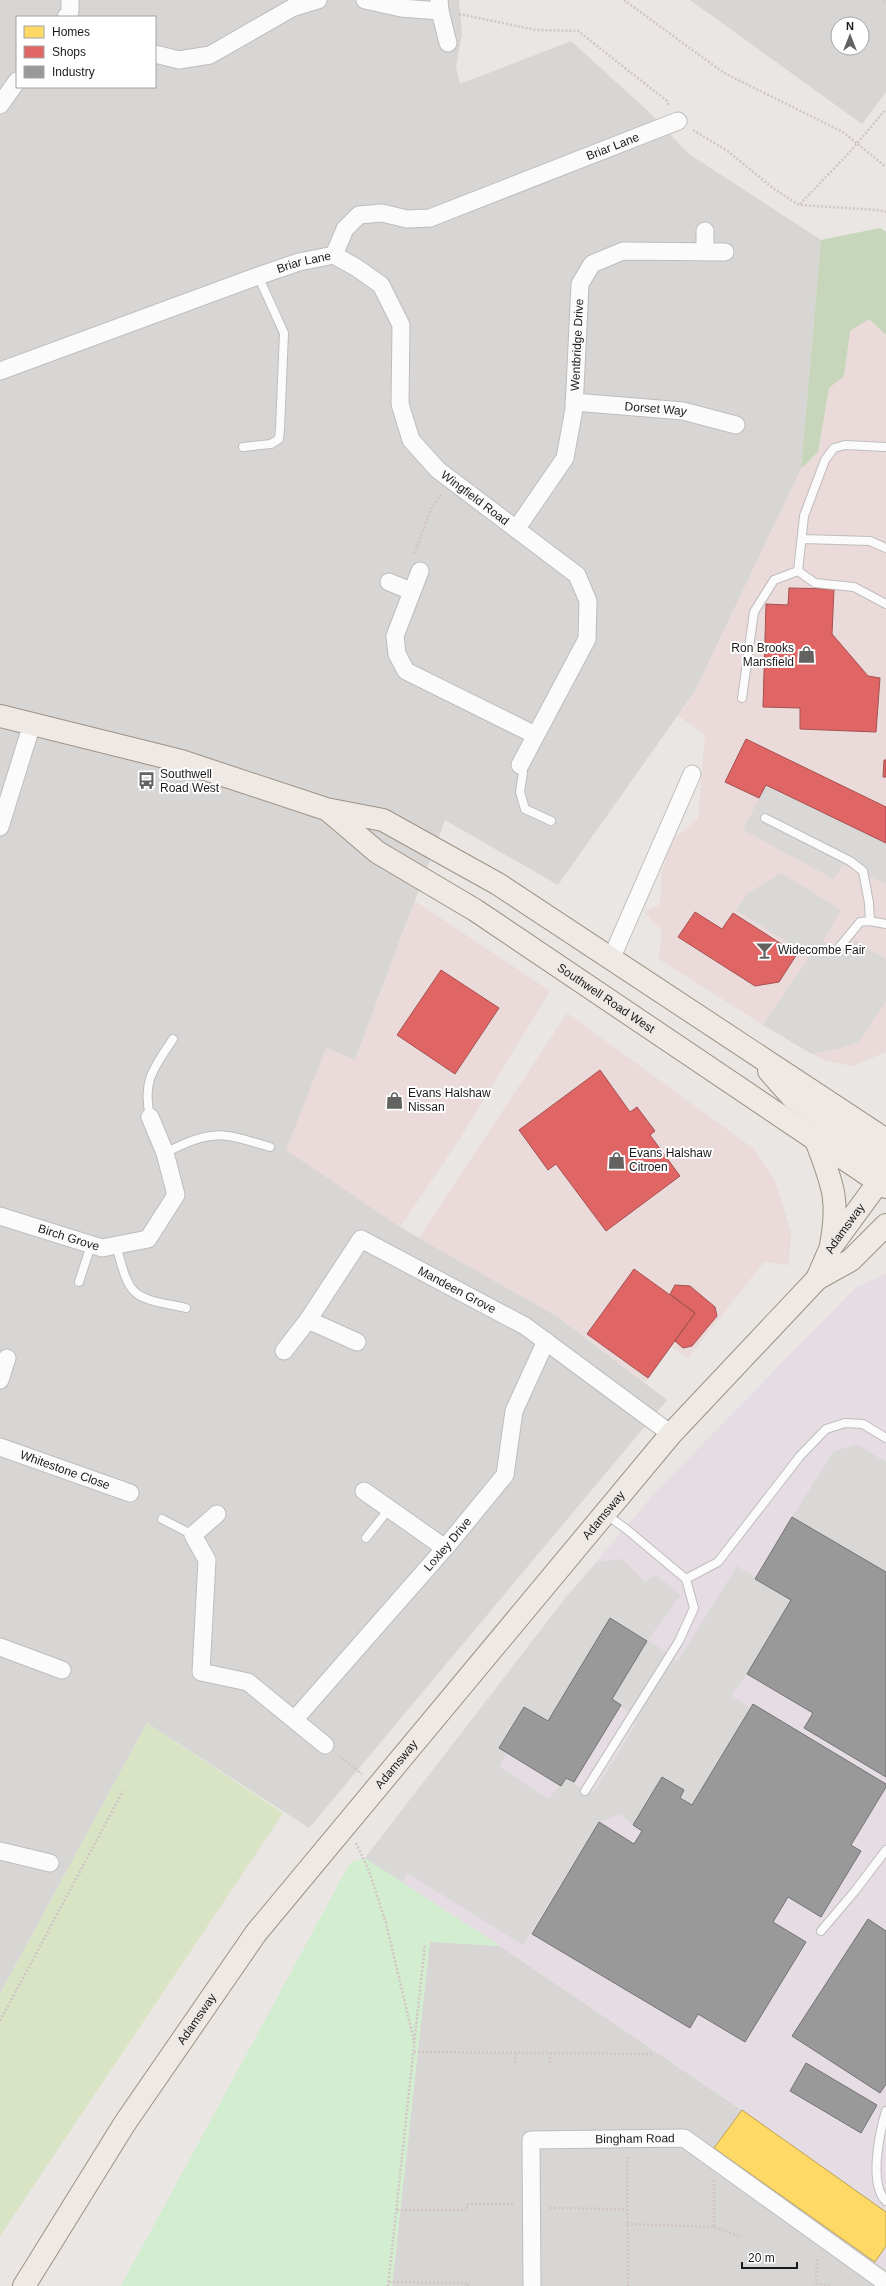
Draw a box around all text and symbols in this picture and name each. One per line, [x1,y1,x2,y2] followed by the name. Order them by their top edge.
[16,16,156,88] legend
[830,16,870,56] north arrow
[846,20,854,32] text: N
[52,25,90,39] text: Homes
[52,45,86,59] text: Shops
[52,65,95,79] text: Industry
[584,130,641,163] street label: Briar Lane
[275,249,333,276] street label: Briar Lane
[568,298,586,391] street label: Wentbridge Drive
[624,399,688,419] street label: Dorset Way
[438,468,512,528] street label: Wingfield Road
[731,641,794,669] place label: Ron Brooks Mansfield
[797,645,817,665] shop icon: Ron Brooks Mansfield
[160,767,220,795] place label: Southwell Road West
[137,771,157,791] bus stop icon: Southwell Road West
[755,940,775,960] bar icon: Widecombe Fair
[778,943,865,957] place label: Widecombe Fair
[555,960,658,1037] street label: Southwell Road West
[408,1086,491,1114] place label: Evans Halshaw Nissan
[385,1090,405,1110] shop icon: Evans Halshaw Nissan
[629,1146,712,1174] place label: Evans Halshaw Citroen
[606,1150,626,1170] shop icon: Evans Halshaw Citroen
[822,1201,868,1256] street label: Adamsway
[36,1221,101,1254] street label: Birch Grove
[415,1263,498,1316] street label: Mandeen Grove
[18,1448,112,1492] street label: Whitestone Close
[579,1488,628,1542] street label: Adamsway
[421,1514,474,1574] street label: Loxley Drive
[372,1737,420,1791] street label: Adamsway
[174,1991,219,2047] street label: Adamsway
[595,2131,675,2146] street label: Bingham Road
[742,2244,797,2270] scale bar
[748,2251,775,2265] text: 20 m

